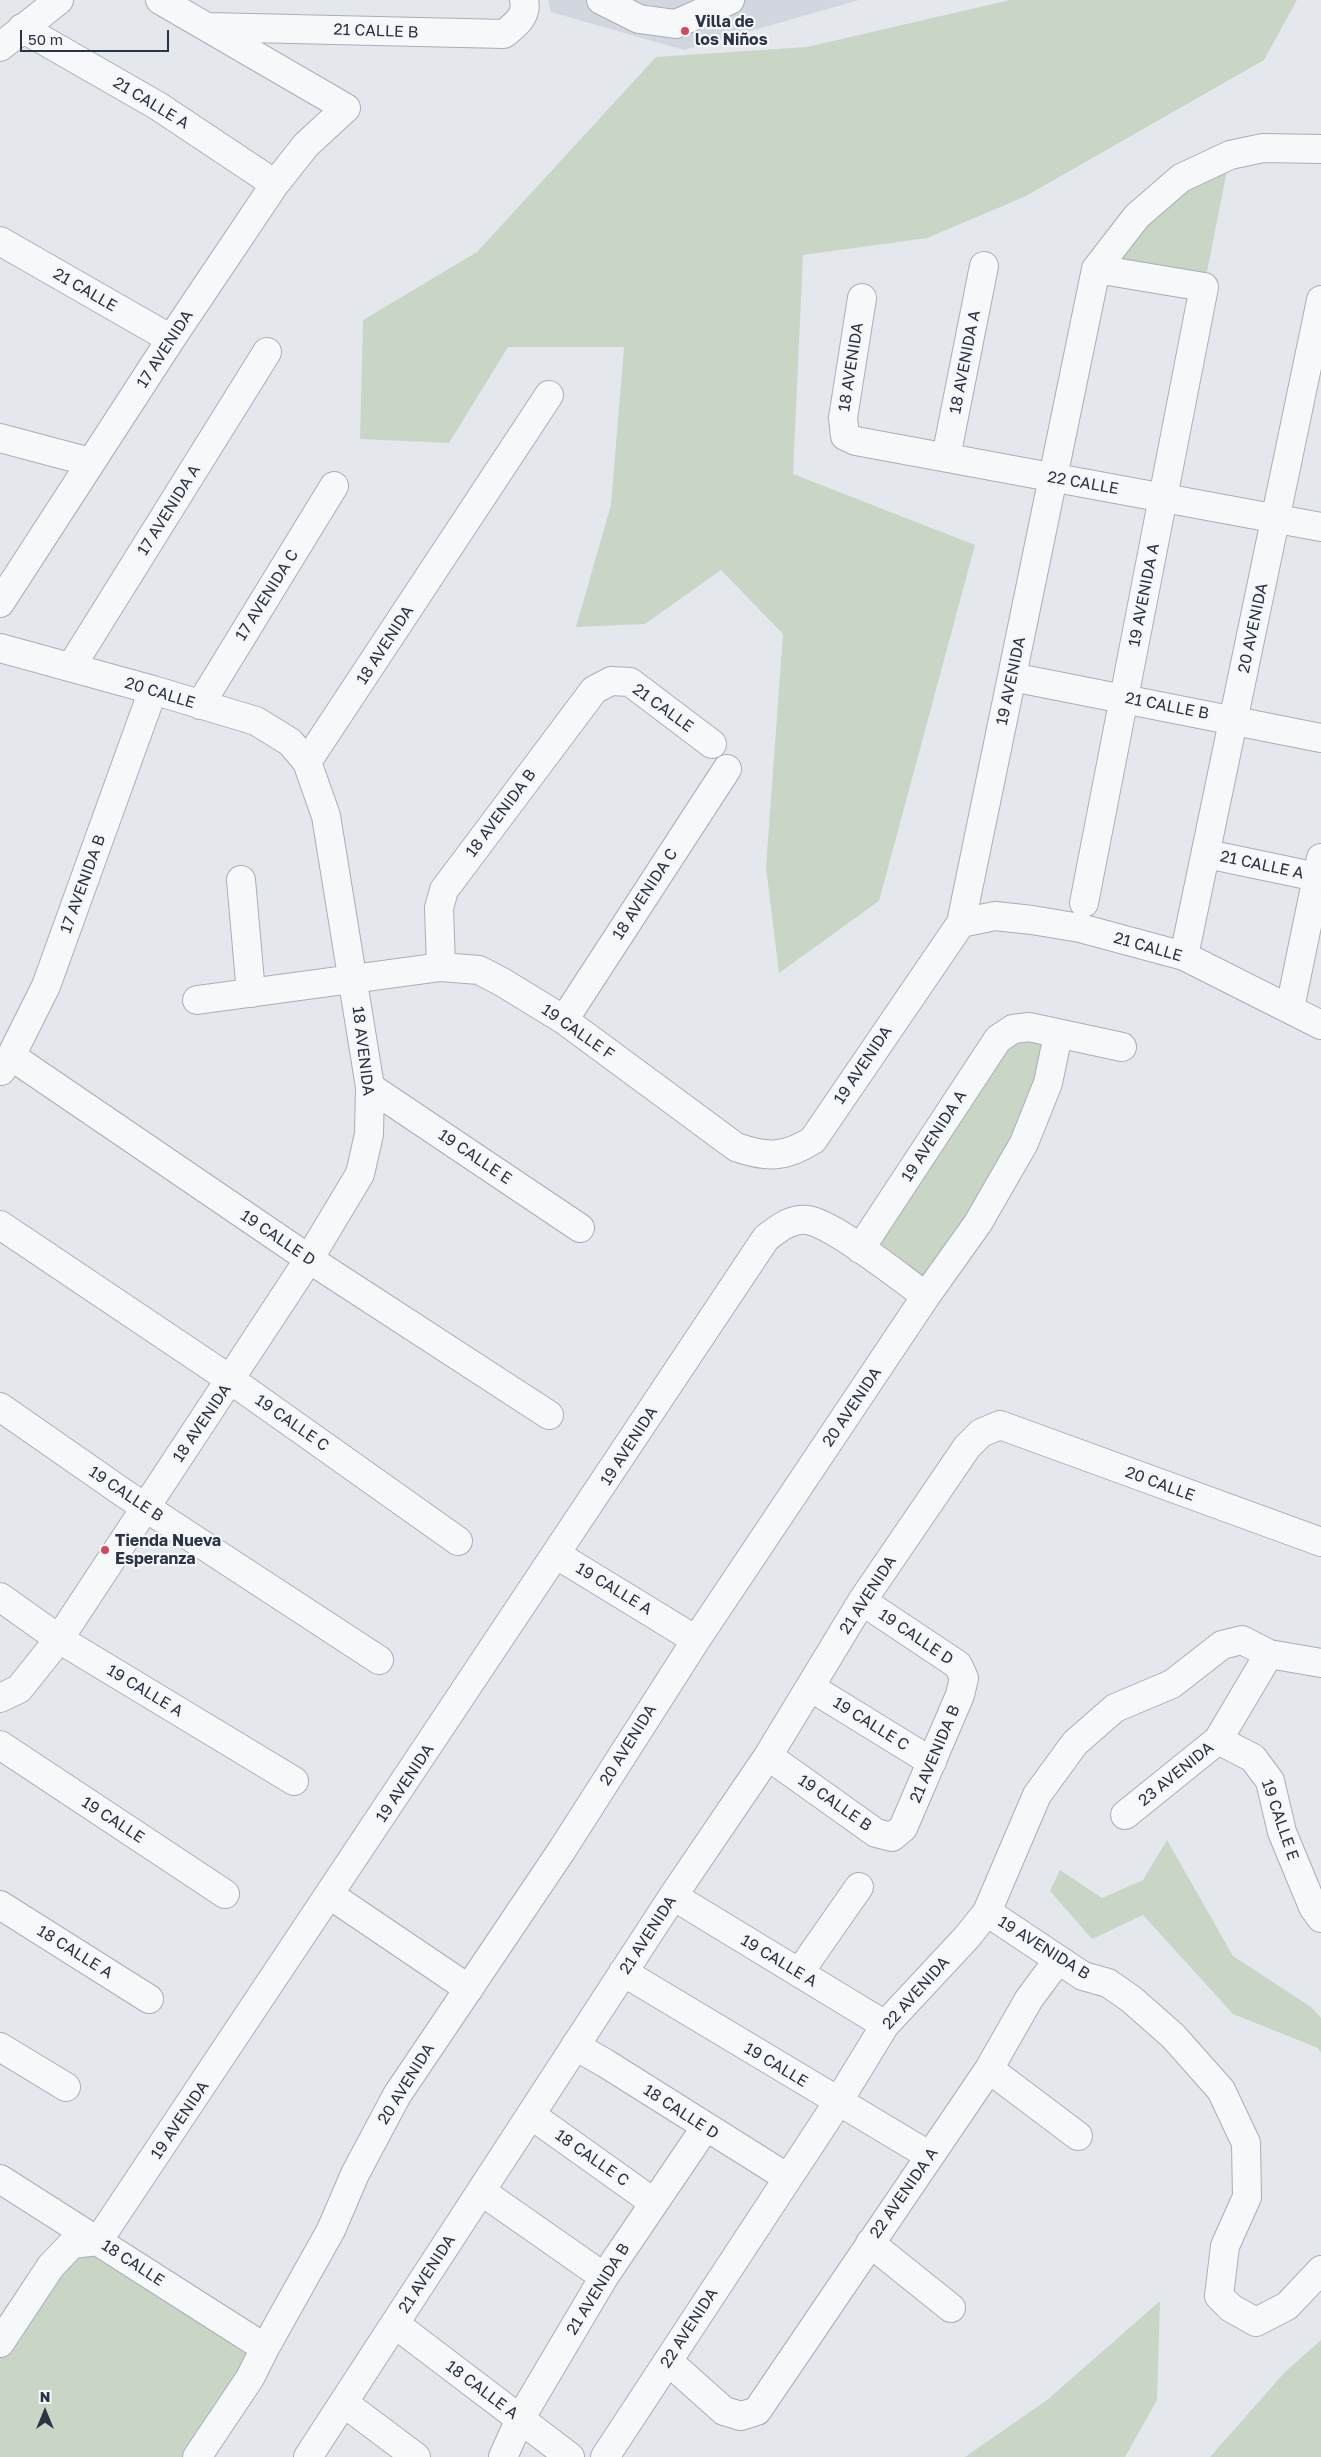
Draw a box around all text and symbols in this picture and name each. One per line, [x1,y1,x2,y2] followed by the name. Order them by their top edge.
[695,12,768,50] place label: Villa de los Niños
[22,20,171,52] scale bar
[333,20,419,42] street label: 21 CALLE B
[679,25,691,37] marker: Villa de los Niños
[28,30,63,48] text: 50 m
[110,73,192,133] street label: 21 CALLE A
[50,264,120,316] street label: 21 CALLE
[133,307,197,391] street label: 17 AVENIDA
[946,309,984,415] street label: 18 AVENIDA A
[834,321,868,413] street label: 18 AVENIDA
[133,461,205,559] street label: 17 AVENIDA A
[1046,467,1120,499] street label: 22 CALLE
[1125,542,1163,648] street label: 19 AVENIDA A
[231,546,303,644] street label: 17 AVENIDA C
[1234,581,1272,675] street label: 20 AVENIDA
[352,602,418,688] street label: 18 AVENIDA
[992,635,1030,727] street label: 19 AVENIDA
[123,673,197,713] street label: 20 CALLE
[629,680,697,736] street label: 21 CALLE
[1123,688,1211,724] street label: 21 CALLE B
[462,765,540,861] street label: 18 AVENIDA B
[56,832,110,936] street label: 17 AVENIDA B
[608,845,682,943] street label: 18 AVENIDA C
[1218,847,1306,883] street label: 21 CALLE A
[1112,928,1184,966] street label: 21 CALLE
[538,1000,618,1064] street label: 19 CALLE F
[348,1005,378,1097] street label: 18 AVENIDA
[830,1022,896,1108] street label: 19 AVENIDA
[897,1087,971,1185] street label: 19 AVENIDA A
[435,1125,515,1189] street label: 19 CALLE E
[237,1206,319,1270] street label: 19 CALLE D
[818,1364,886,1450] street label: 20 AVENIDA
[169,1380,235,1466] street label: 18 AVENIDA
[251,1391,333,1455] street label: 19 CALLE C
[596,1403,662,1489] street label: 19 AVENIDA
[85,1462,167,1526] street label: 19 CALLE B
[1123,1463,1197,1505] street label: 20 CALLE
[115,1531,221,1569] place label: Tienda Nueva Esperanza
[99,1544,111,1556] marker: Tienda Nueva Esperanza
[836,1552,900,1638] street label: 21 AVENIDA
[572,1559,656,1619] street label: 19 CALLE A
[875,1605,957,1669] street label: 19 CALLE D
[103,1661,187,1721] street label: 19 CALLE A
[830,1693,912,1755] street label: 19 CALLE C
[596,1701,660,1789] street label: 20 AVENIDA
[906,1702,964,1806] street label: 21 AVENIDA B
[1135,1738,1217,1810] street label: 23 AVENIDA
[372,1740,438,1826] street label: 19 AVENIDA
[794,1771,876,1835] street label: 19 CALLE B
[1257,1777,1303,1863] street label: 19 CALLE E
[78,1793,148,1847] street label: 19 CALLE
[616,1892,680,1978] street label: 21 AVENIDA
[995,1912,1093,1984] street label: 19 AVENIDA B
[34,1921,116,1983] street label: 18 CALLE A
[737,1931,821,1991] street label: 19 CALLE A
[878,1953,954,2033] street label: 22 AVENIDA
[741,2039,811,2091] street label: 19 CALLE
[374,2040,438,2128] street label: 20 AVENIDA
[147,2077,213,2163] street label: 19 AVENIDA
[640,2081,722,2143] street label: 18 CALLE D
[551,2126,633,2190] street label: 18 CALLE C
[866,2144,942,2242] street label: 22 AVENIDA A
[395,2231,459,2317] street label: 21 AVENIDA
[98,2236,168,2290] street label: 18 CALLE
[562,2240,634,2338] street label: 21 AVENIDA B
[656,2285,722,2371] street label: 22 AVENIDA
[442,2357,522,2423] street label: 18 CALLE A
[20,2387,70,2437] north arrow
[40,2388,50,2405] text: N

